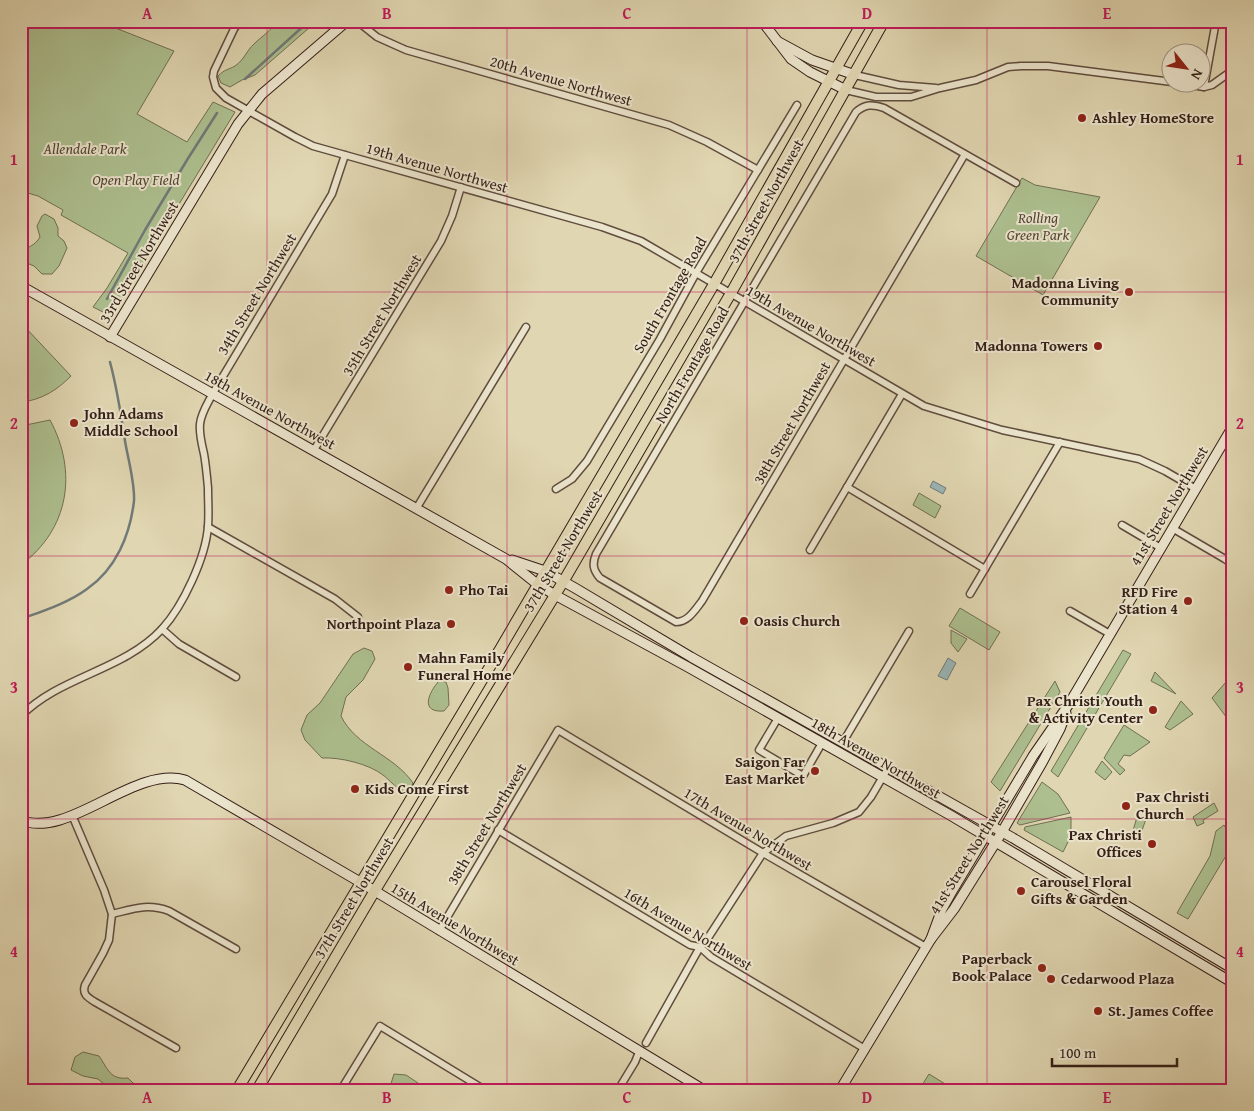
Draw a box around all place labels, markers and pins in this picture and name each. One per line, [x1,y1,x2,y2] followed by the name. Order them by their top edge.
[1092,107,1214,128] place label: Ashley HomeStore
[1076,112,1088,124] marker: Ashley HomeStore
[1012,272,1119,310] place label: Madonna Living Community
[1123,286,1135,298] marker: Madonna Living Community
[975,335,1088,356] place label: Madonna Towers
[1092,340,1104,352] marker: Madonna Towers
[81,403,178,441] place label: John Adams Middle School
[68,417,80,429] marker: John Adams Middle School
[459,579,509,600] place label: Pho Tai
[1119,581,1178,619] place label: RFD Fire Station 4
[443,584,455,596] marker: Pho Tai
[1182,595,1194,607] marker: RFD Fire Station 4
[754,610,840,631] place label: Oasis Church
[327,613,441,634] place label: Northpoint Plaza
[738,615,750,627] marker: Oasis Church
[445,618,457,630] marker: Northpoint Plaza
[418,647,512,685] place label: Mahn Family Funeral Home
[402,661,414,673] marker: Mahn Family Funeral Home
[1027,690,1143,728] place label: Pax Christi Youth & Activity Center
[1147,704,1159,716] marker: Pax Christi Youth & Activity Center
[725,751,805,789] place label: Saigon Far East Market
[809,765,821,777] marker: Saigon Far East Market
[365,778,469,799] place label: Kids Come First
[349,783,361,795] marker: Kids Come First
[1136,786,1210,824] place label: Pax Christi Church
[1120,800,1132,812] marker: Pax Christi Church
[1069,824,1142,862] place label: Pax Christi Offices
[1146,838,1158,850] marker: Pax Christi Offices
[1031,871,1132,909] place label: Carousel Floral Gifts & Garden
[1015,885,1027,897] marker: Carousel Floral Gifts & Garden
[952,948,1032,986] place label: Paperback Book Palace
[1036,962,1048,974] marker: Paperback Book Palace
[1061,968,1175,989] place label: Cedarwood Plaza
[1045,973,1057,985] marker: Cedarwood Plaza
[1108,1000,1214,1021] place label: St. James Coffee
[1092,1005,1104,1017] marker: St. James Coffee

